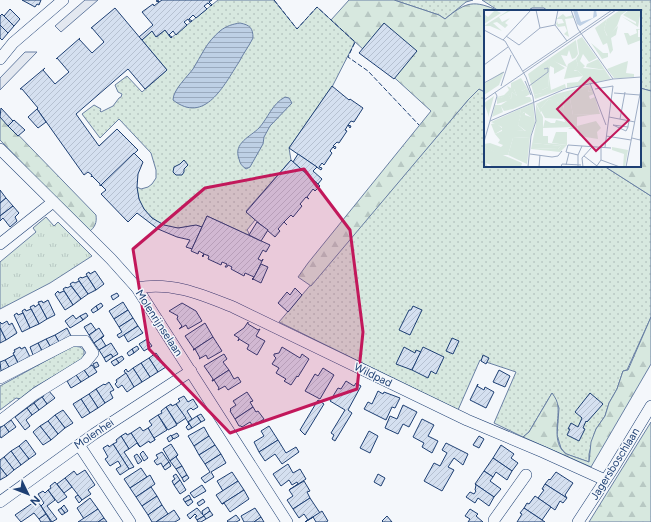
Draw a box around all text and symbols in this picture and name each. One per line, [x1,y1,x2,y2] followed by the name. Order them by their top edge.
[484,10,641,167] inset map
[133,287,185,359] street label: Molenrijnselaan
[352,360,394,390] street label: Wildpad
[72,416,116,452] street label: Molenhei
[588,426,642,502] street label: Jagersboschlaan
[8,474,48,514] north arrow
[27,493,43,508] text: N

